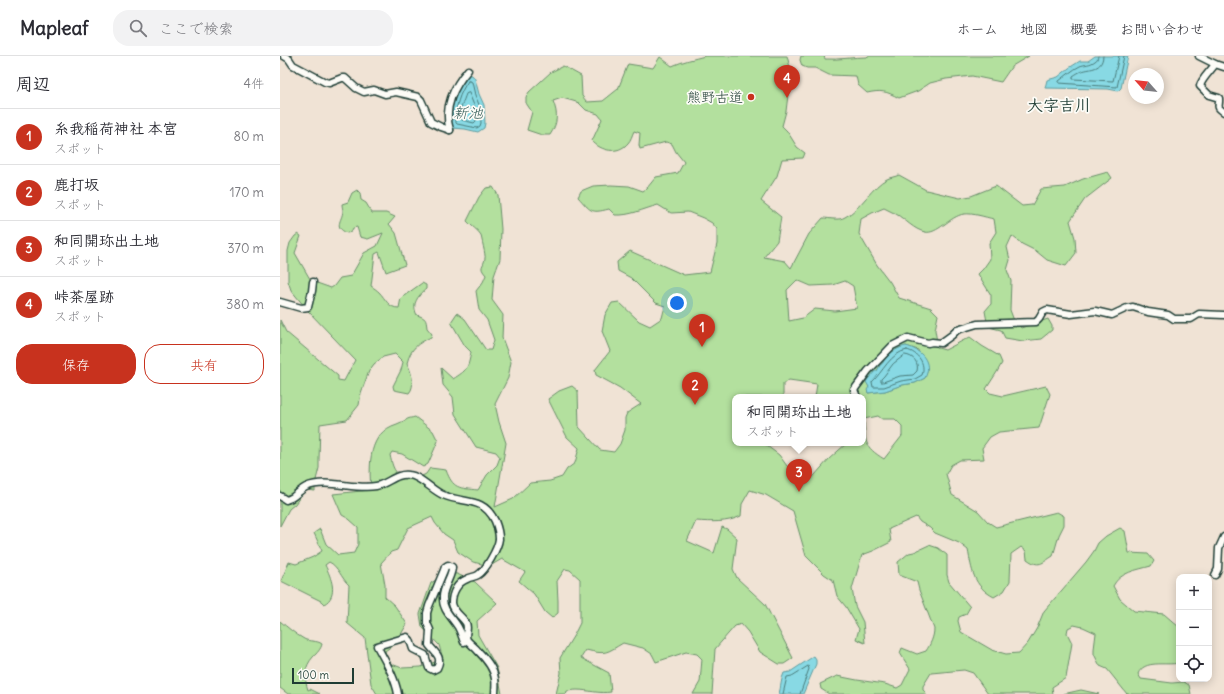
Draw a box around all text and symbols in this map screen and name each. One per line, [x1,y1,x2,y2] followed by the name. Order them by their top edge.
[113,10,393,46] search box
[20,16,89,40] text: Mapleaf
[127,17,149,39] icon: search
[159,19,234,38] text: ここで検索
[957,20,998,38] text: ホーム
[1020,20,1048,38] text: 地図
[1070,20,1098,38] text: 概要
[1120,20,1204,38] text: お問い合わせ
[774,65,800,98] pin: 4
[1128,68,1164,104] north arrow
[16,73,50,95] text: 周辺
[243,75,264,92] text: 4件
[687,88,743,106] place label: 熊野古道
[746,92,756,102] marker: 熊野古道
[1027,95,1091,115] district label: 大字吉川
[453,103,484,122] water label: 新池
[54,119,178,138] text: 糸我稲荷神社 本宮
[26,128,32,145] text: 1
[233,128,264,145] text: 80 m
[54,140,106,157] text: スポット
[54,175,99,194] text: 鹿打坂
[25,184,33,201] text: 2
[229,184,264,201] text: 170 m
[54,196,106,213] text: スポット
[54,231,159,250] text: 和同開珎出土地
[25,240,33,257] text: 3
[227,240,264,257] text: 370 m
[54,252,106,269] text: スポット
[54,287,114,306] text: 峠茶屋跡
[667,293,687,313] your location
[25,296,33,313] text: 4
[226,296,264,313] text: 380 m
[54,308,106,325] text: スポット
[689,314,715,347] pin: 1
[16,344,136,384] button: 保存
[144,344,264,384] button: 共有
[682,372,708,405] pin: 2
[732,394,866,446] popup
[746,402,852,421] text: 和同開珎出土地
[746,423,799,440] text: スポット
[786,459,812,492] pin: 3
[1176,574,1212,682] map controls
[1176,574,1212,610] button: +
[1176,610,1212,646] button: −
[1176,646,1212,682] button: locate
[292,666,354,685] scale bar
[298,668,329,682] text: 100 m

